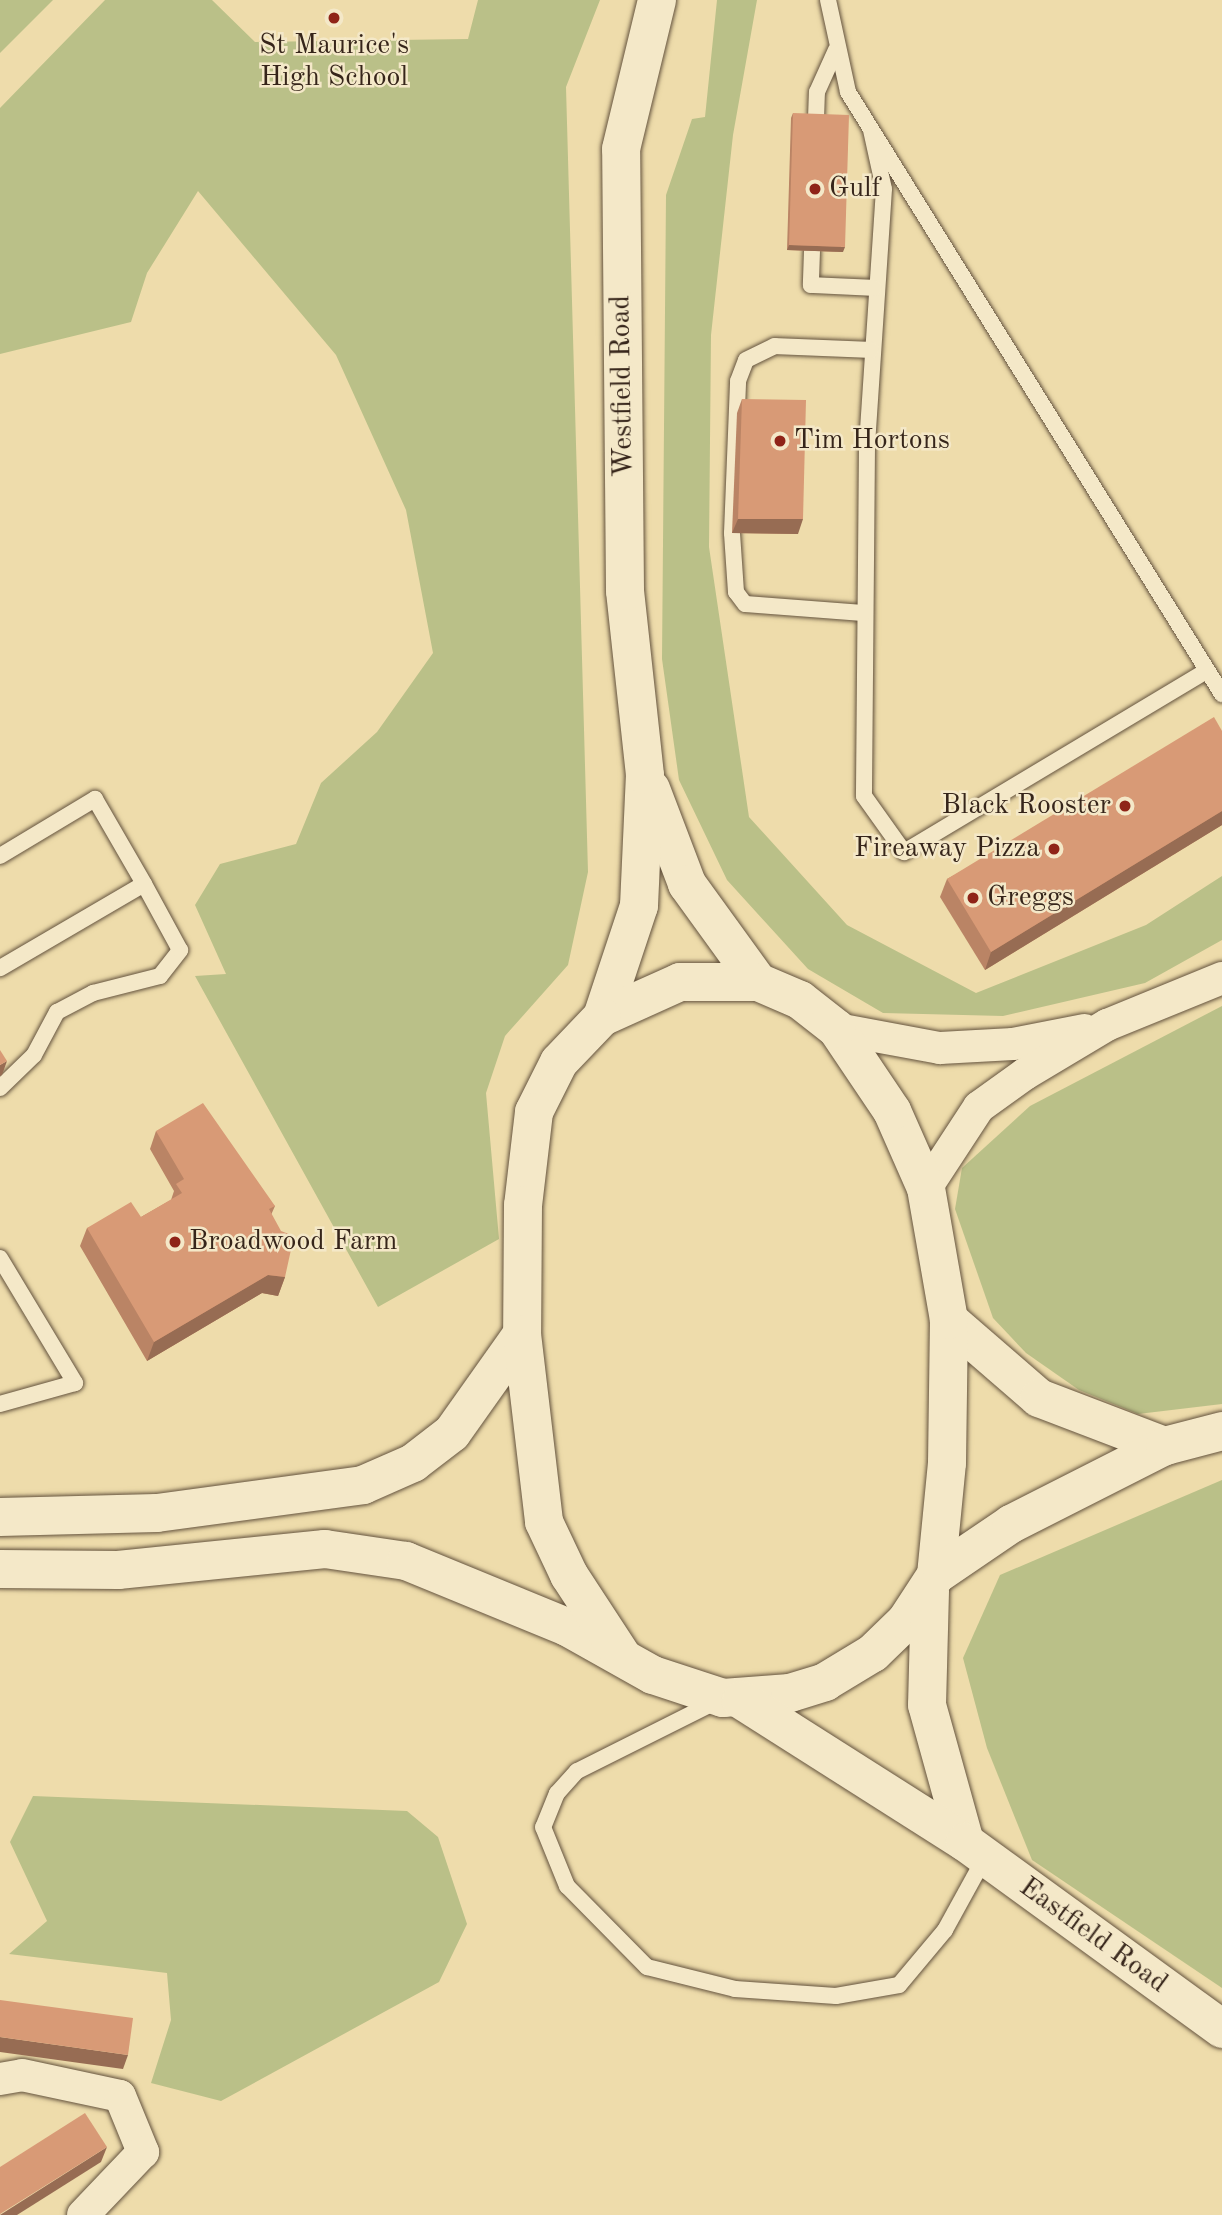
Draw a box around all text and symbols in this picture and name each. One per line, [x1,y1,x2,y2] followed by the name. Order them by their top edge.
[326,10,342,26] marker: St Maurice's High School
[259,29,409,95] place label: St Maurice's High School
[829,172,881,206] place label: Gulf
[807,181,823,197] marker: Gulf
[605,295,641,477] street label: Westfield Road
[794,424,950,458] place label: Tim Hortons
[772,433,788,449] marker: Tim Hortons
[942,789,1111,823] place label: Black Rooster
[1117,798,1133,814] marker: Black Rooster
[854,832,1040,866] place label: Fireaway Pizza
[1046,841,1062,857] marker: Fireaway Pizza
[987,881,1074,915] place label: Greggs
[965,890,981,906] marker: Greggs
[189,1225,397,1259] place label: Broadwood Farm
[167,1234,183,1250] marker: Broadwood Farm
[1012,1871,1174,2001] street label: Eastfield Road

